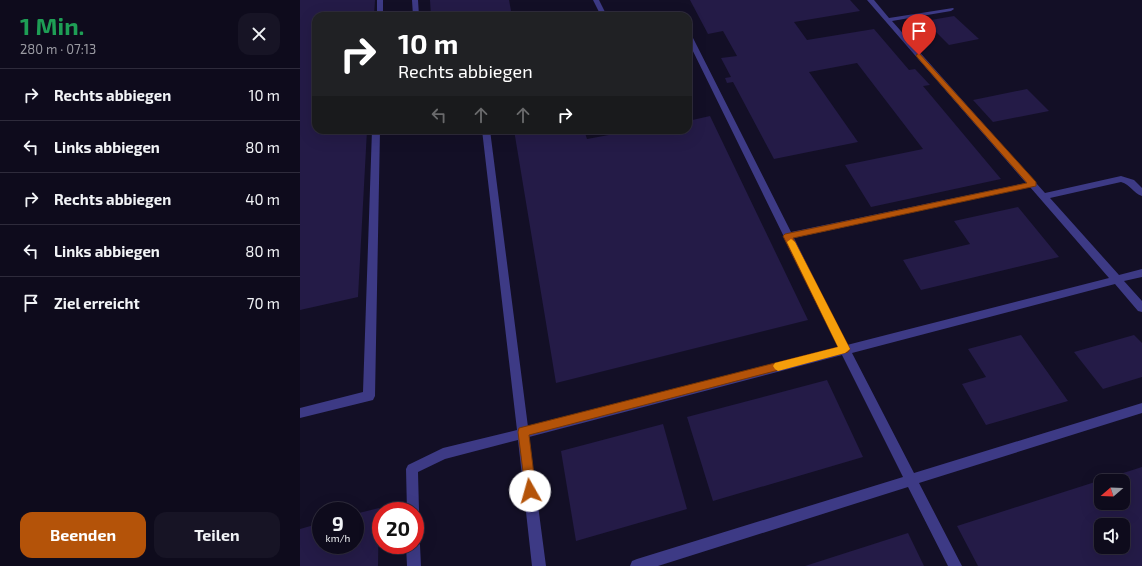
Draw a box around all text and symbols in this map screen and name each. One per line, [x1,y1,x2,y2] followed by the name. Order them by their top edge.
[20,11,84,40] text: 1 Min.
[238,13,280,55] button: close
[902,14,936,55] pin
[908,20,930,42] icon: arrive
[398,26,458,60] text: 10 m
[332,28,384,80] icon: right
[20,41,96,57] text: 280 m · 07:13
[398,60,533,82] text: Rechts abbiegen
[20,84,42,106] icon: right
[54,86,171,104] text: Rechts abbiegen
[248,86,280,104] text: 10 m
[428,104,450,126] icon: left
[470,104,492,126] icon: ahead
[512,104,534,126] icon: ahead
[554,104,576,126] icon: right
[20,136,42,158] icon: left
[54,138,160,156] text: Links abbiegen
[245,138,280,156] text: 80 m
[20,188,42,210] icon: right
[54,190,171,208] text: Rechts abbiegen
[245,190,280,208] text: 40 m
[20,240,42,262] icon: left
[54,242,160,260] text: Links abbiegen
[245,242,280,260] text: 80 m
[20,292,42,314] icon: arrive
[54,294,140,312] text: Ziel erreicht
[247,294,280,312] text: 70 m
[509,470,551,512] position arrow
[1094,474,1130,510] north arrow
[1094,474,1130,554] map controls
[372,502,424,554] speed limit sign: 20
[332,511,344,535] text: 9
[20,512,146,558] button: Beenden
[154,512,280,558] button: Teilen
[1094,518,1130,554] button: sound
[326,532,350,544] text: km/h

